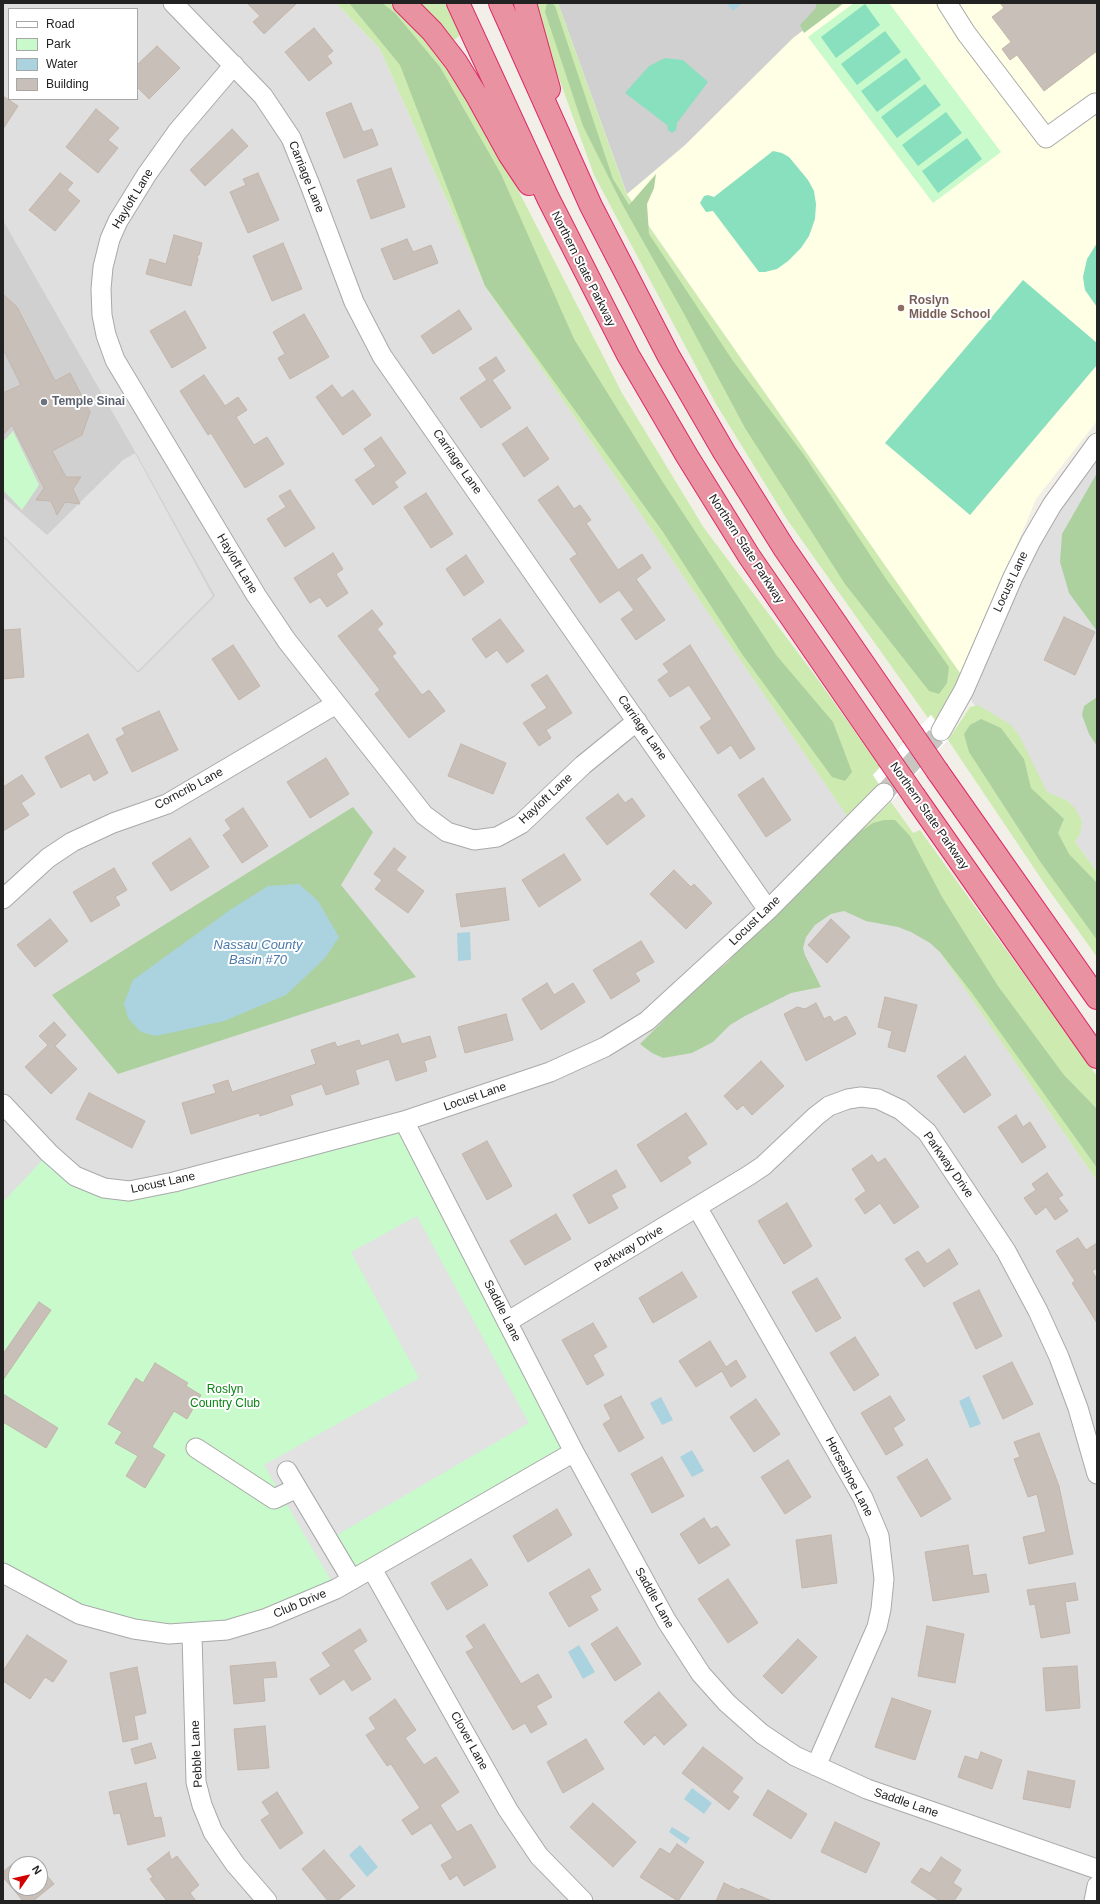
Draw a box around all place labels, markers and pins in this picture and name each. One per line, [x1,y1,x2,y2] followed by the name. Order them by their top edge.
[909,294,990,322] place label: Roslyn Middle School
[896,303,906,313] marker: Roslyn Middle School
[52,395,125,409] place label: Temple Sinai
[39,397,49,407] marker: Temple Sinai

